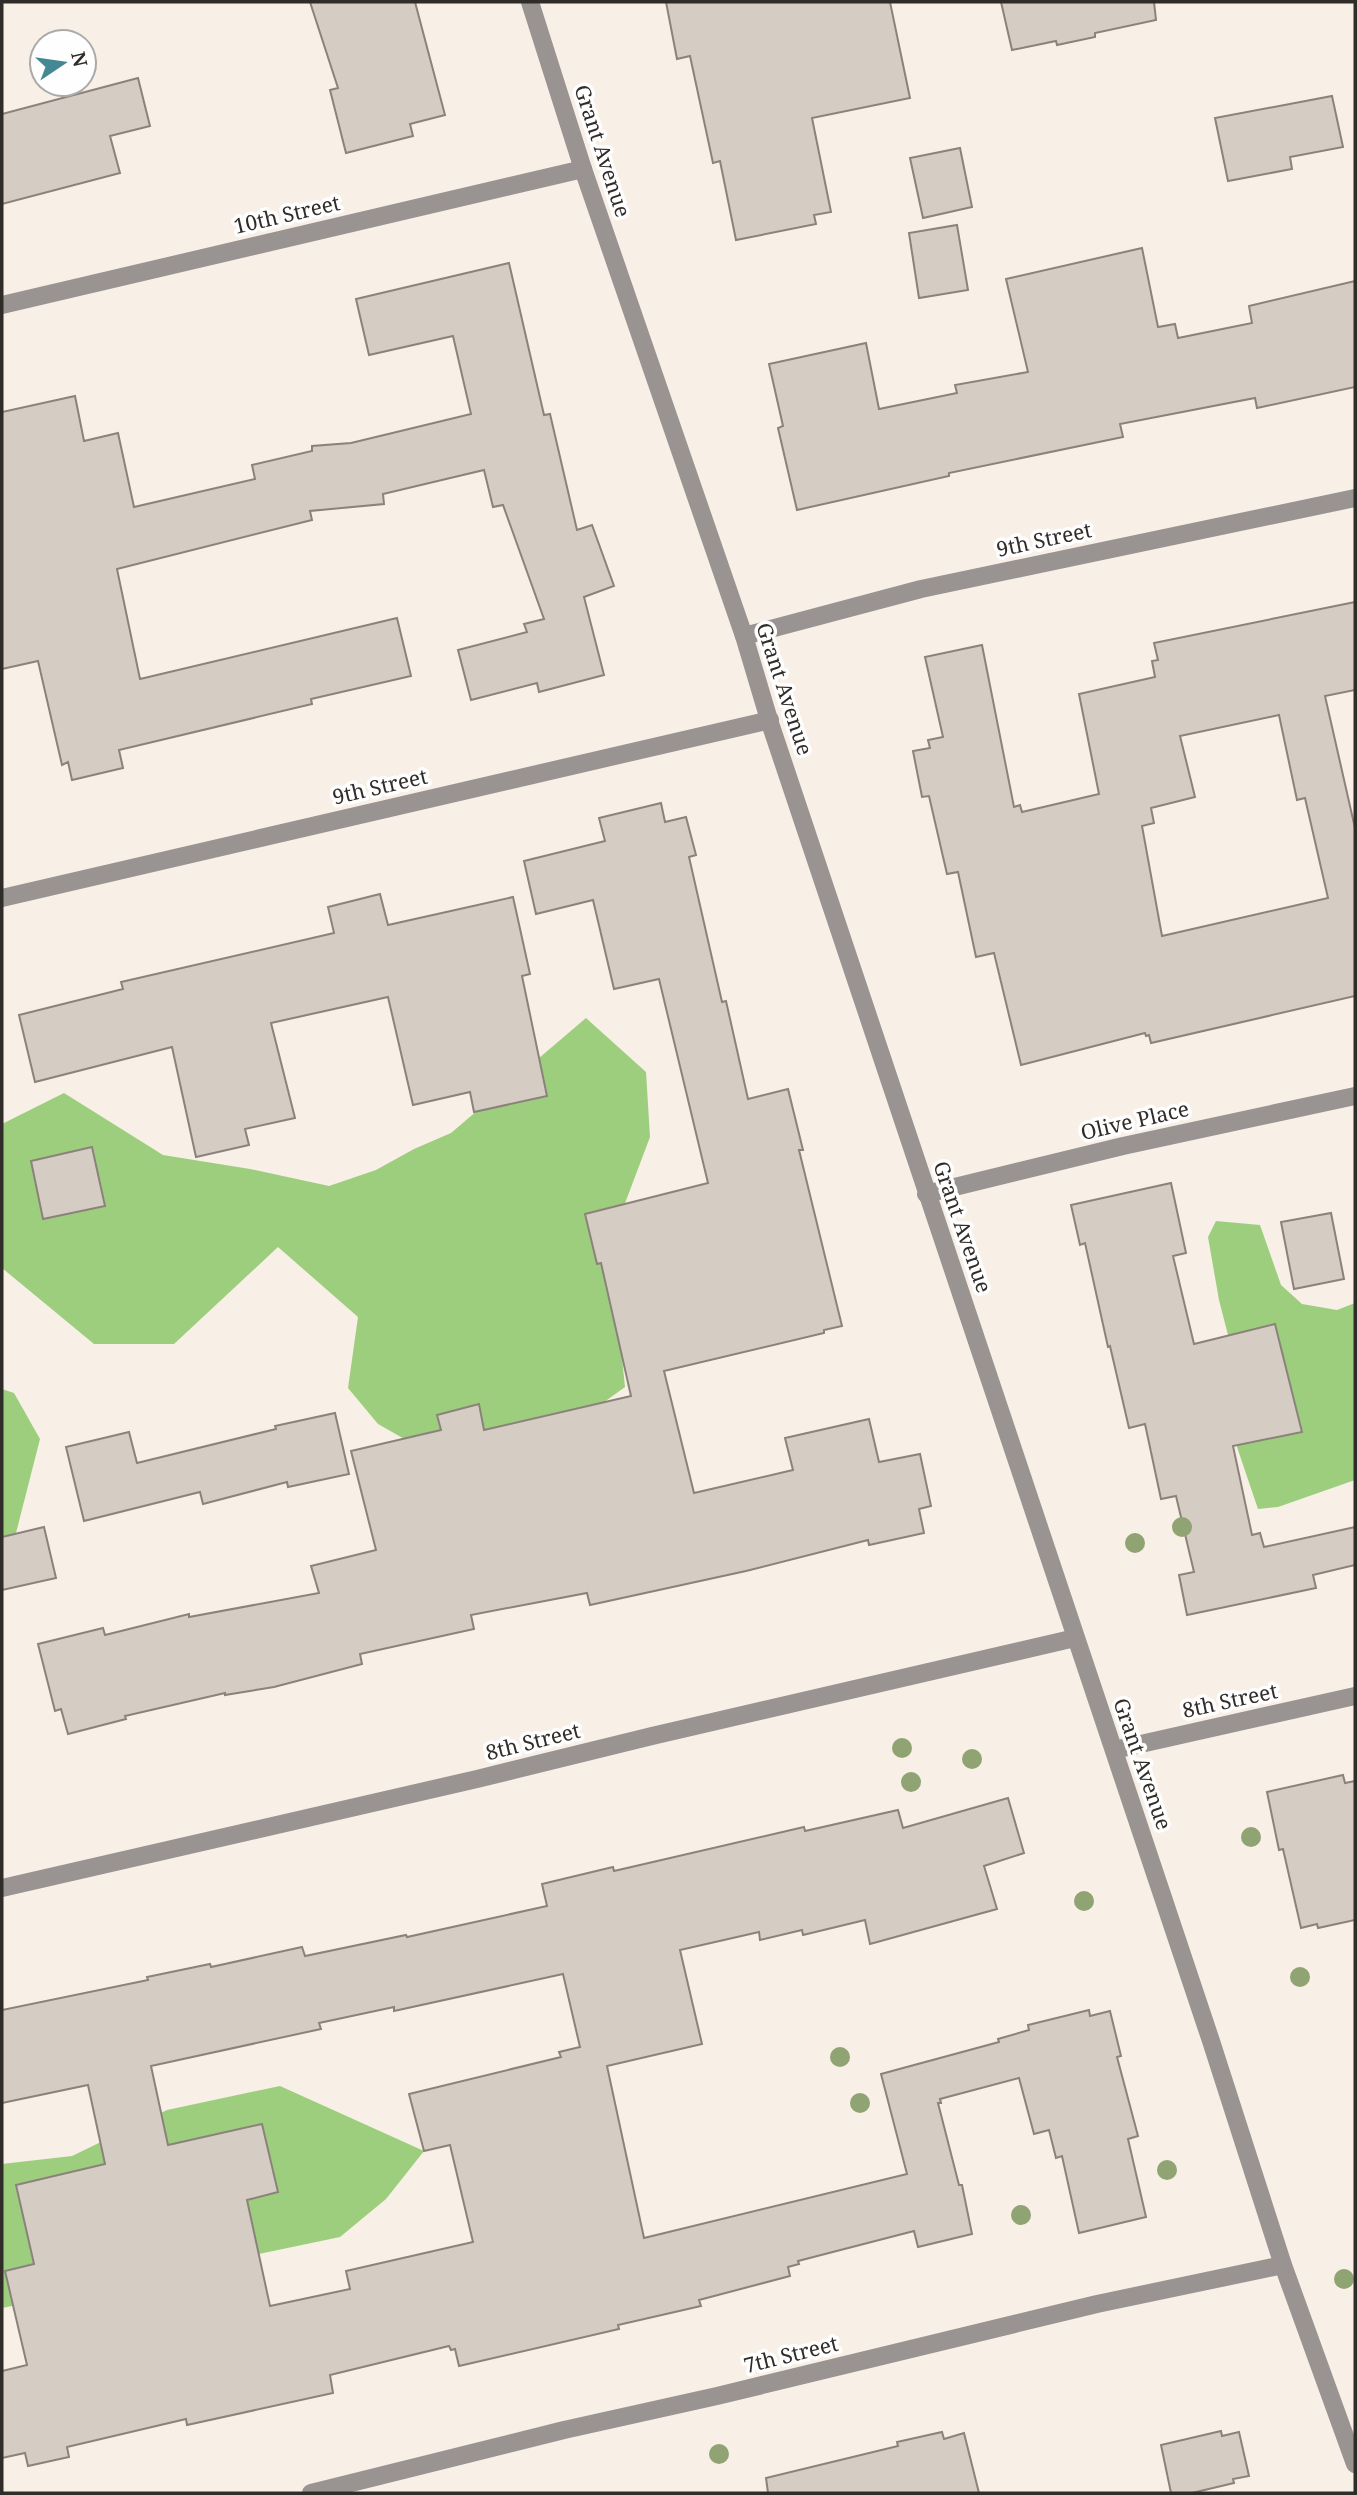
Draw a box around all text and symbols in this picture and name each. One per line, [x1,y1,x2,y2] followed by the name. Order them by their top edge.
[28,28,98,98] north arrow
[65,49,94,69] text: N
[568,81,638,221] street label: Grant Avenue
[231,188,343,240] street label: 10th Street
[994,515,1094,563] street label: 9th Street
[750,619,820,759] street label: Grant Avenue
[330,762,430,811] street label: 9th Street
[1078,1094,1192,1146] street label: Olive Place
[927,1157,999,1296] street label: Grant Avenue
[1180,1676,1280,1724] street label: 8th Street
[1107,1694,1179,1833] street label: Grant Avenue
[483,1716,583,1766] street label: 8th Street
[741,2329,841,2379] street label: 7th Street

